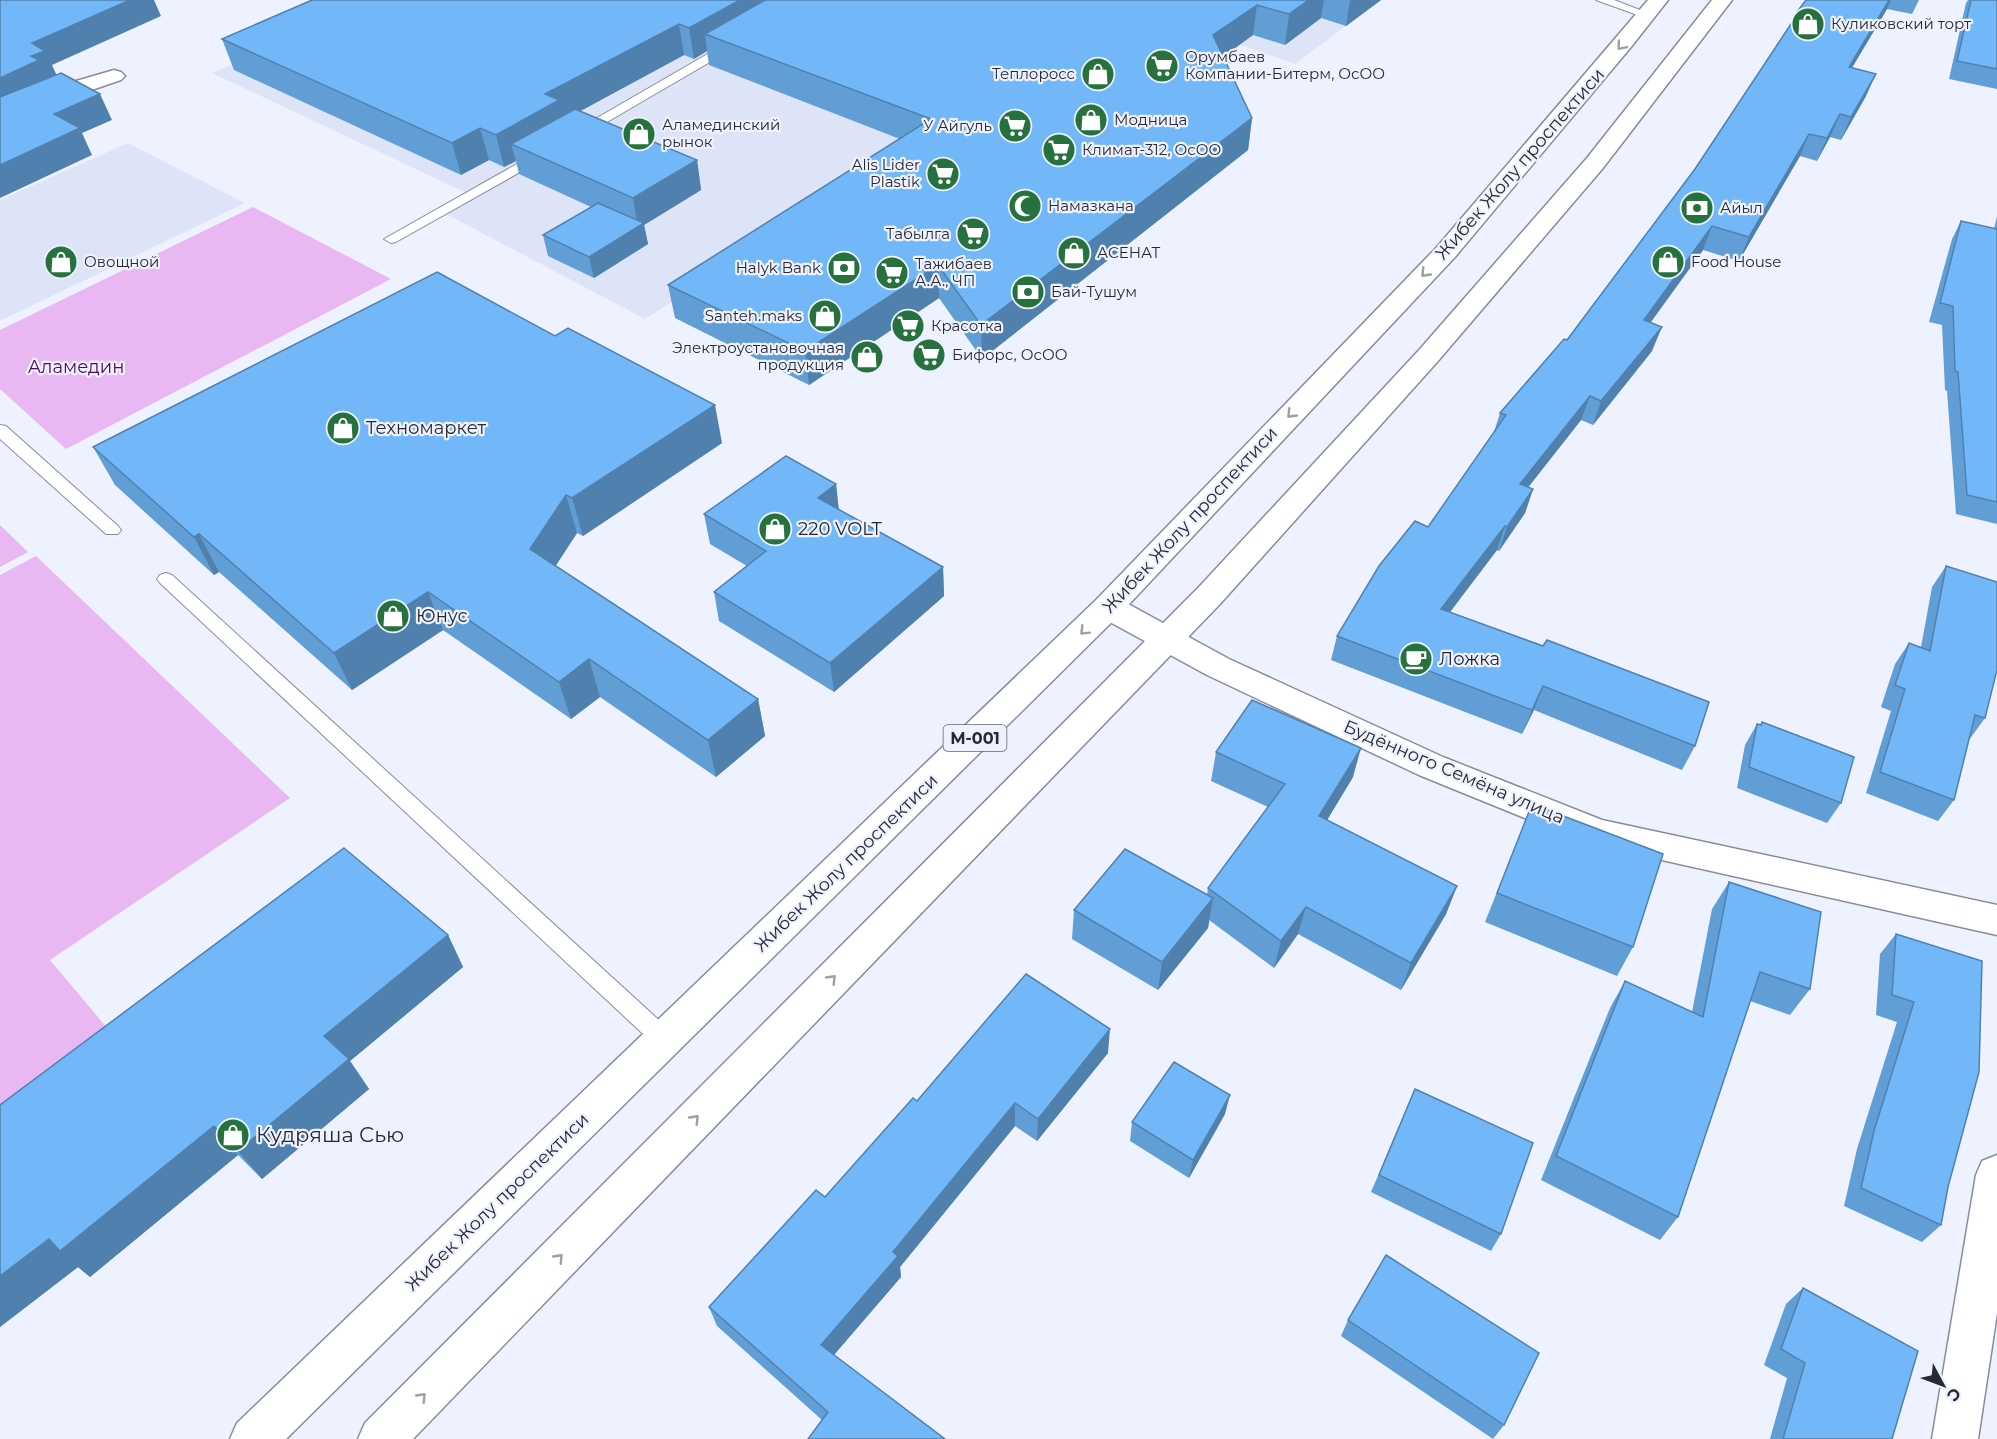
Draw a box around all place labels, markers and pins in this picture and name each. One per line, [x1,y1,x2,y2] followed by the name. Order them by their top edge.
[1790,6,1826,42] shop icon: Куликовский торт
[1831,14,1972,33] place label: Куликовский торт
[1185,47,1385,83] place label: Орумбаев Компании-Битерм, ОсОО
[1144,48,1180,84] supermarket icon: Орумбаев Компании-Битерм, ОсОО
[1080,56,1116,92] shop icon: Теплоросс
[992,64,1075,83] place label: Теплоросс
[1073,102,1109,138] shop icon: Модница
[997,108,1033,144] supermarket icon: У Айгуль
[1114,110,1187,129] place label: Модница
[662,115,780,151] place label: Аламединский рынок
[621,116,657,152] shop icon: Аламединский рынок
[923,116,992,135] place label: У Айгуль
[1041,132,1077,168] supermarket icon: Климат-312, ОсОО
[1082,140,1221,159] place label: Климат-312, ОсОО
[852,155,920,191] place label: Alis Lider Plastik
[925,156,961,192] supermarket icon: Alis Lider Plastik
[1007,188,1043,224] mosque icon: Намазкана
[1679,190,1715,226] bank icon: Айыл
[1048,196,1134,215] place label: Намазкана
[1720,198,1763,217] place label: Айыл
[955,216,991,252] supermarket icon: Табылга
[886,224,950,243] place label: Табылга
[1056,235,1092,271] shop icon: АСЕНАТ
[1097,243,1161,262] place label: АСЕНАТ
[43,244,79,280] shop icon: Овощной
[1650,244,1686,280] shop icon: Food House
[826,250,862,286] bank icon: Halyk Bank
[84,252,159,271] place label: Овощной
[1691,252,1781,271] place label: Food House
[915,254,992,290] place label: Тажибаев А.А., ЧП
[874,255,910,291] supermarket icon: Тажибаев А.А., ЧП
[736,258,821,277] place label: Halyk Bank
[1010,274,1046,310] bank icon: Бай-Тушум
[1051,282,1137,301] place label: Бай-Тушум
[807,298,843,334] shop icon: Santeh.maks
[705,306,802,325] place label: Santeh.maks
[890,308,926,344] supermarket icon: Красотка
[931,316,1002,335] place label: Красотка
[911,337,947,373] supermarket icon: Бифорс, ОсОО
[672,338,844,374] place label: Электроустановочная продукция
[849,339,885,375] shop icon: Электроустановочная продукция
[952,345,1067,364] place label: Бифорс, ОсОО
[325,410,361,446] shop icon: Техномаркет
[366,417,486,439] place label: Техномаркет
[757,511,793,547] shop icon: 220 VOLT
[798,518,883,540] place label: 220 VOLT
[375,598,411,634] shop icon: Юнус
[416,605,468,627] place label: Юнус
[1398,641,1434,677] cafe icon: Ложка
[1439,648,1500,670] place label: Ложка
[215,1117,251,1153] shop icon: Кудряша Сью
[256,1122,404,1147] place label: Кудряша Сью

